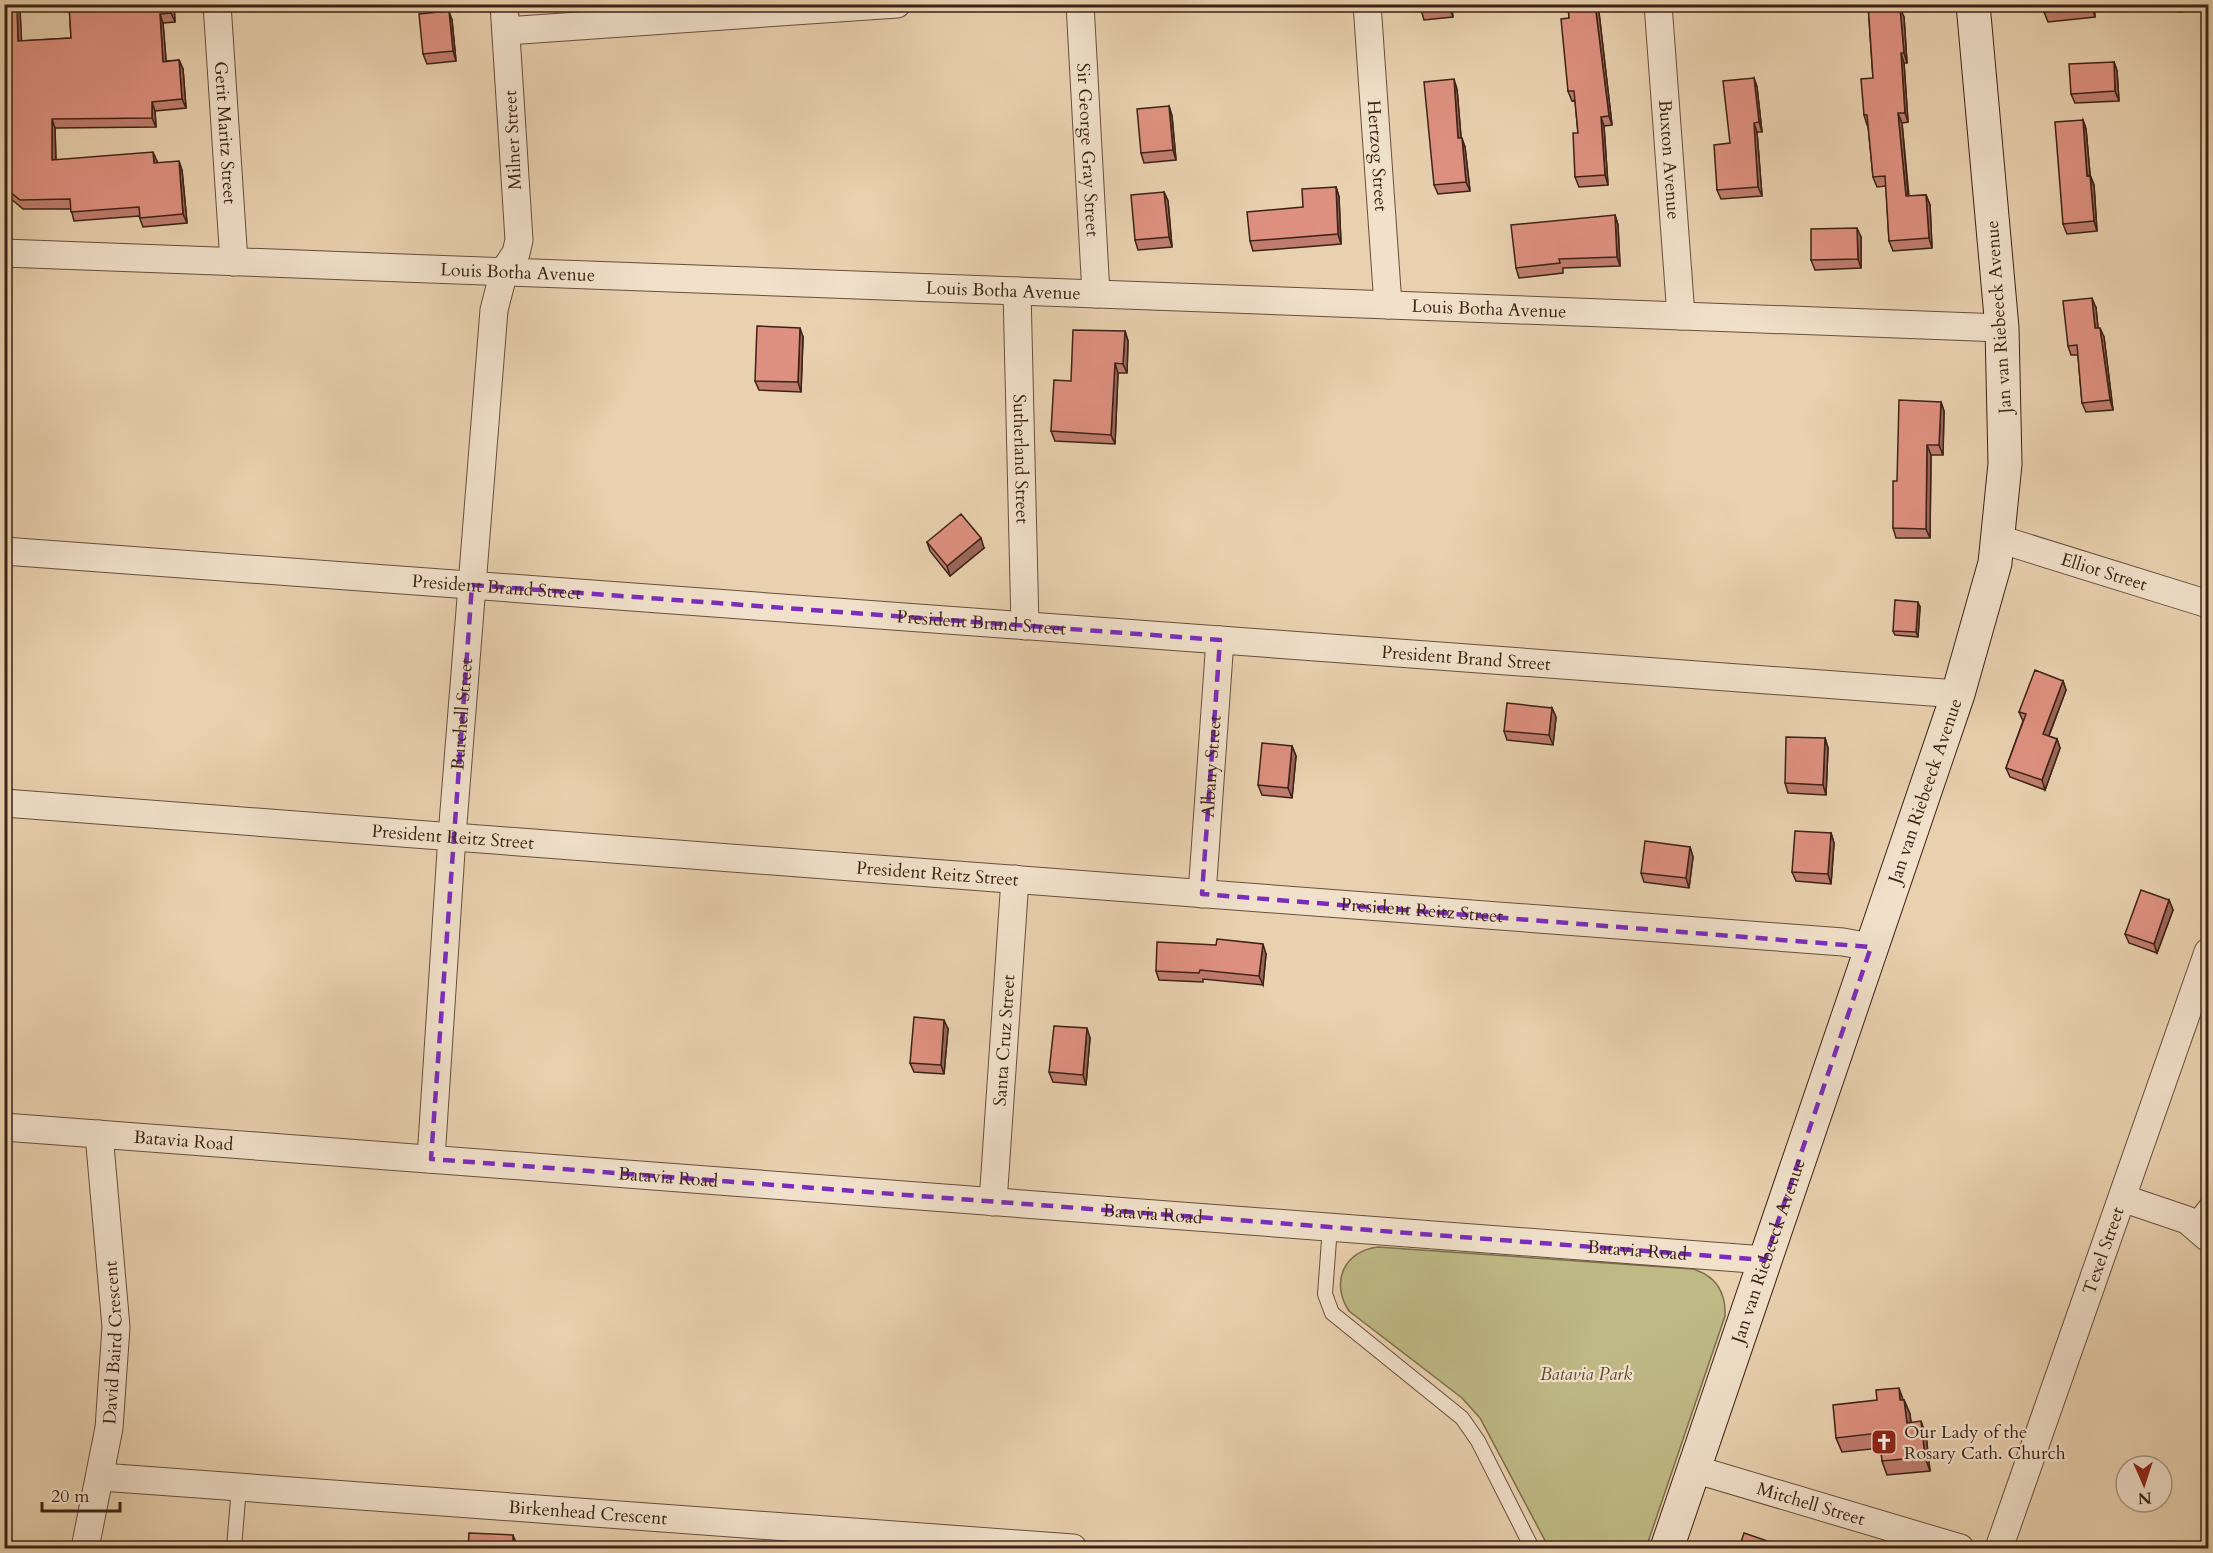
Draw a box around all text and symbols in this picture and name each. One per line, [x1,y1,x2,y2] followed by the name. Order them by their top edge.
[208,61,243,205] street label: Gerit Maritz Street
[1071,62,1105,238] street label: Sir George Gray Street
[498,89,528,190] street label: Milner Street
[1361,99,1394,212] street label: Hertzog Street
[1653,99,1686,220] street label: Buxton Avenue
[1980,220,2018,417] street label: Jan van Riebeeck Avenue
[440,257,596,288] street label: Louis Botha Avenue
[925,275,1081,306] street label: Louis Botha Avenue
[1411,293,1567,324] street label: Louis Botha Avenue
[1007,394,1035,524] street label: Sutherland Street
[2058,547,2151,597] street label: Elliot Street
[411,568,583,606] street label: President Brand Street
[896,604,1067,641] street label: President Brand Street
[1381,639,1552,677] street label: President Brand Street
[445,657,479,771] street label: Burchell Street
[1881,695,1968,889] street label: Jan van Riebeeck Avenue
[1195,714,1227,818] street label: Albany Street
[371,818,535,856] street label: President Reitz Street
[855,855,1020,892] street label: President Reitz Street
[1340,892,1504,929] street label: President Reitz Street
[987,973,1021,1107] street label: Santa Cruz Street
[133,1124,235,1157] street label: Batavia Road
[1724,1155,1811,1349] street label: Jan van Riebeeck Avenue
[617,1161,719,1193] street label: Batavia Road
[1102,1198,1204,1230] street label: Batavia Road
[2076,1203,2130,1298] street label: Texel Street
[1587,1234,1688,1267] street label: Batavia Road
[97,1259,128,1425] street label: David Baird Crescent
[1540,1362,1632,1387] park label: Batavia Park
[1904,1420,2066,1466] place label: Our Lady of the Rosary Cath. Church
[1869,1427,1899,1457] church icon: Our Lady of the Rosary Cath. Church
[2114,1454,2174,1514] north arrow
[42,1475,120,1513] scale bar
[1754,1476,1868,1532] street label: Mitchell Street
[51,1484,90,1509] text: 20 m
[2137,1487,2152,1509] text: N
[507,1494,668,1531] street label: Birkenhead Crescent

